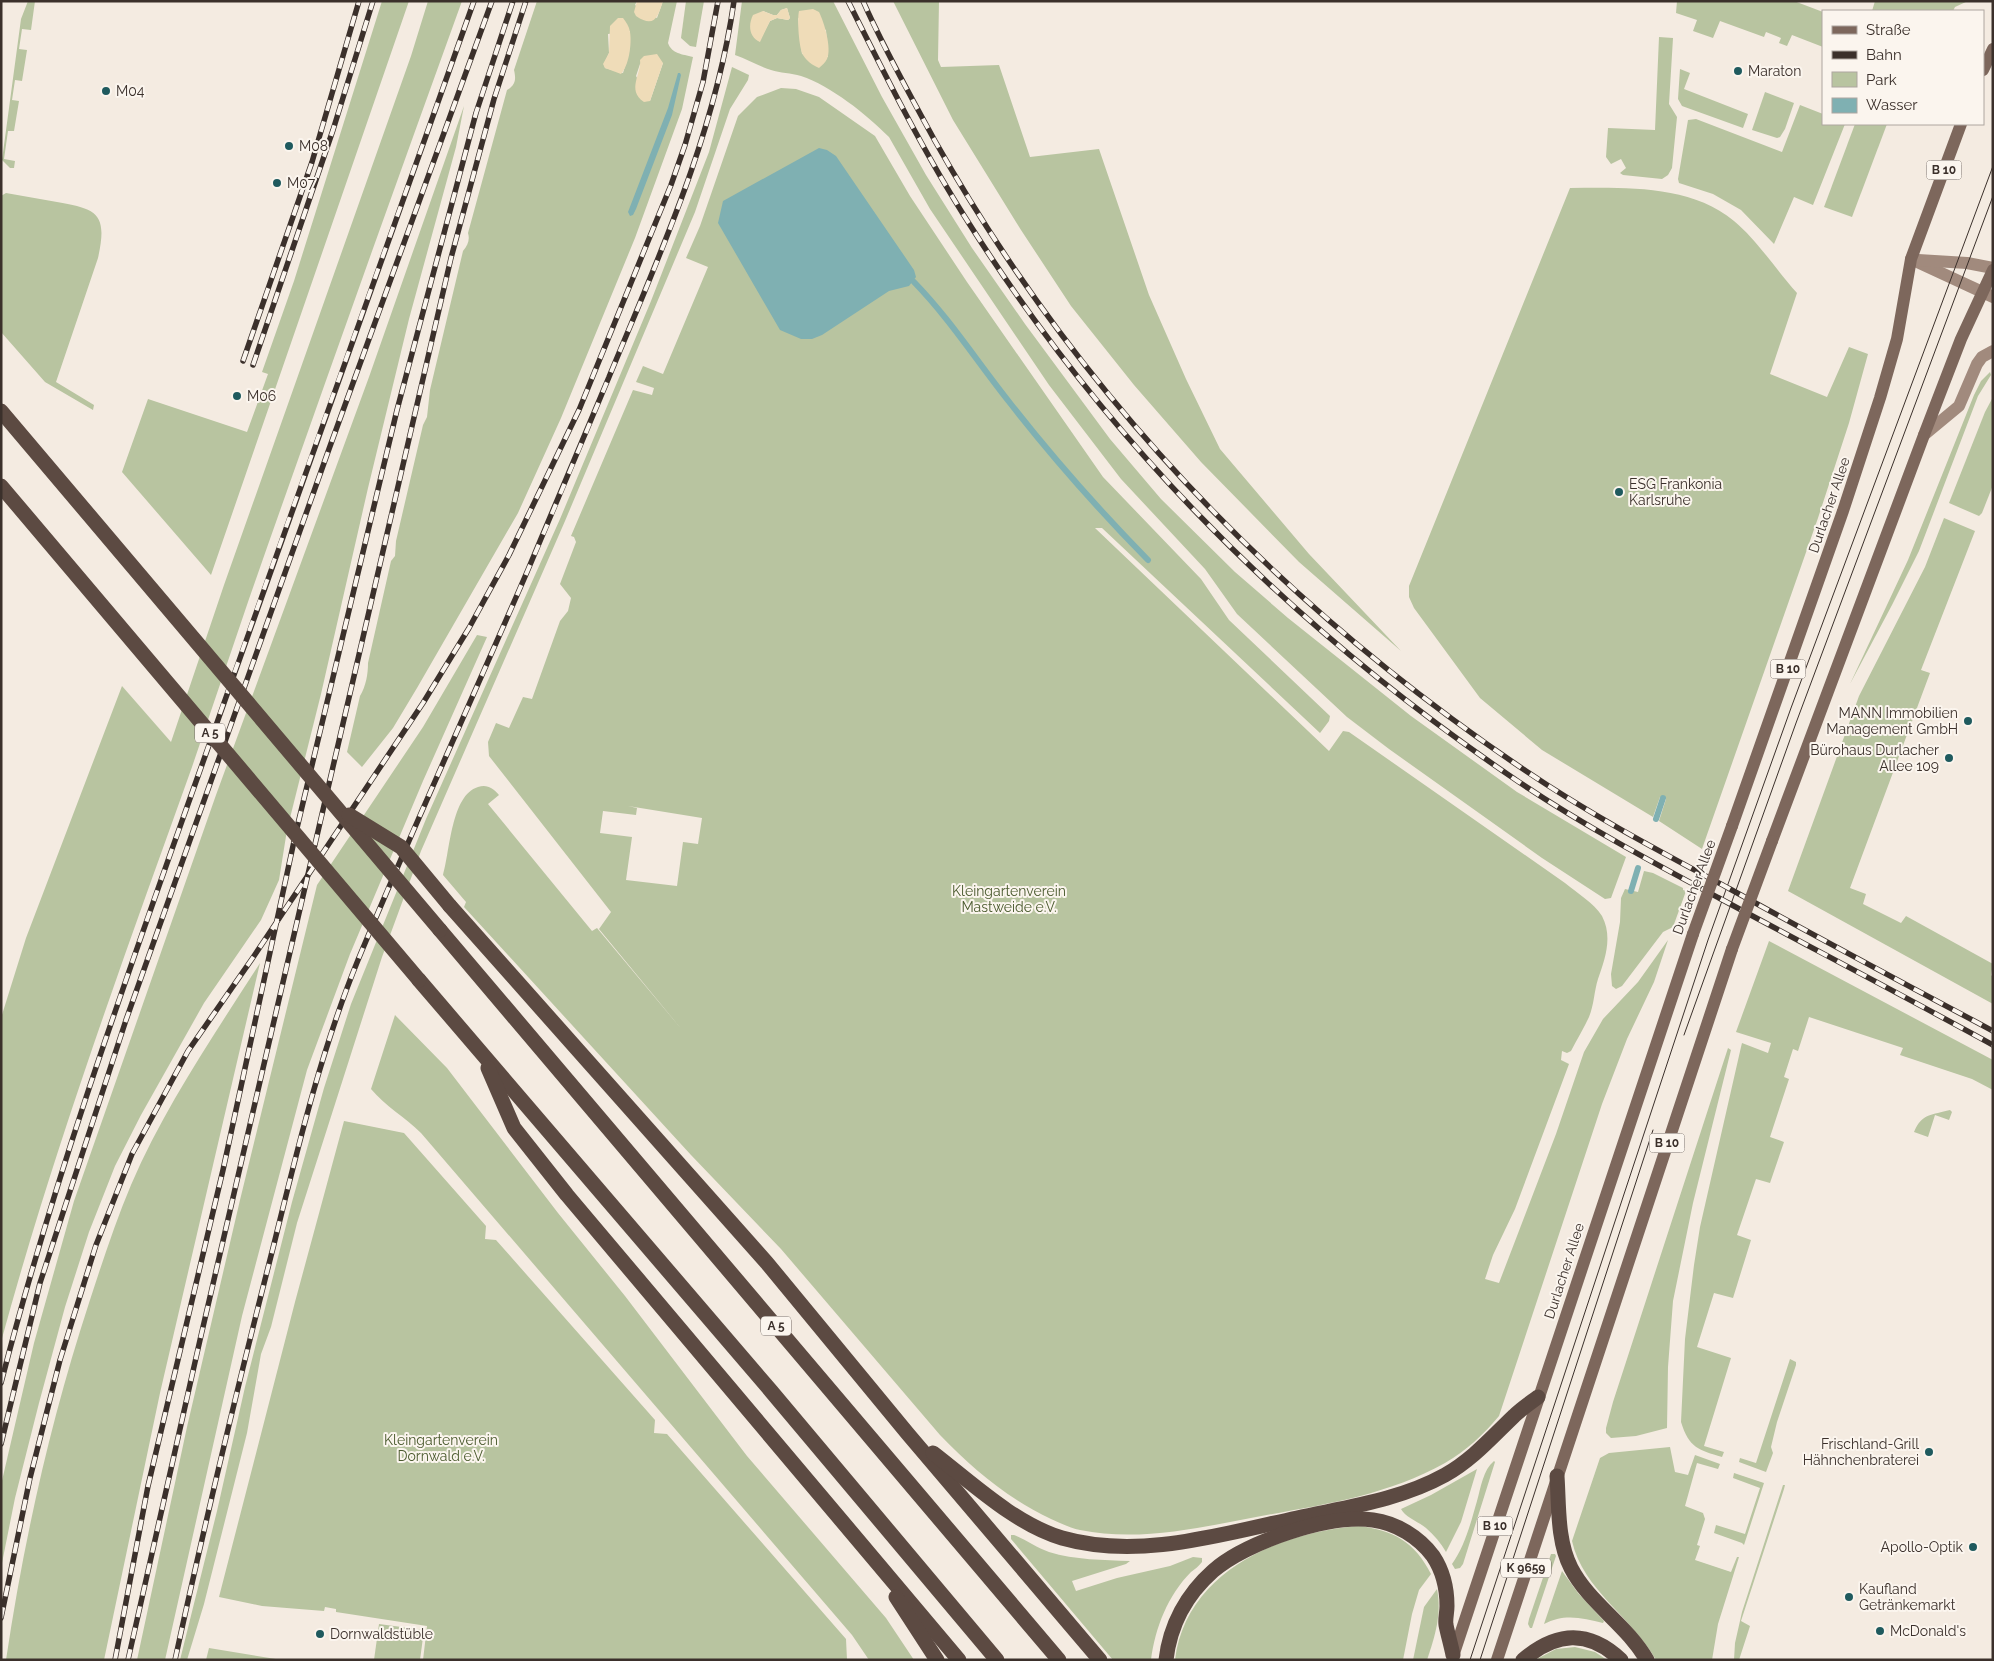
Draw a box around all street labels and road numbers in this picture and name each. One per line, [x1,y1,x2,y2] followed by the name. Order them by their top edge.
[1926,160,1962,180] road number: B 10
[1805,455,1853,555] street label: Durlacher Allee
[1770,660,1806,679] road number: B 10
[195,724,225,742] road number: A 5
[1669,837,1719,937] street label: Durlacher Allee
[1650,1134,1684,1152] road number: B 10
[1541,1221,1587,1321] street label: Durlacher Allee
[761,1316,791,1335] road number: A 5
[1478,1516,1512,1535] road number: B 10
[1501,1559,1551,1578] road number: K 9659

